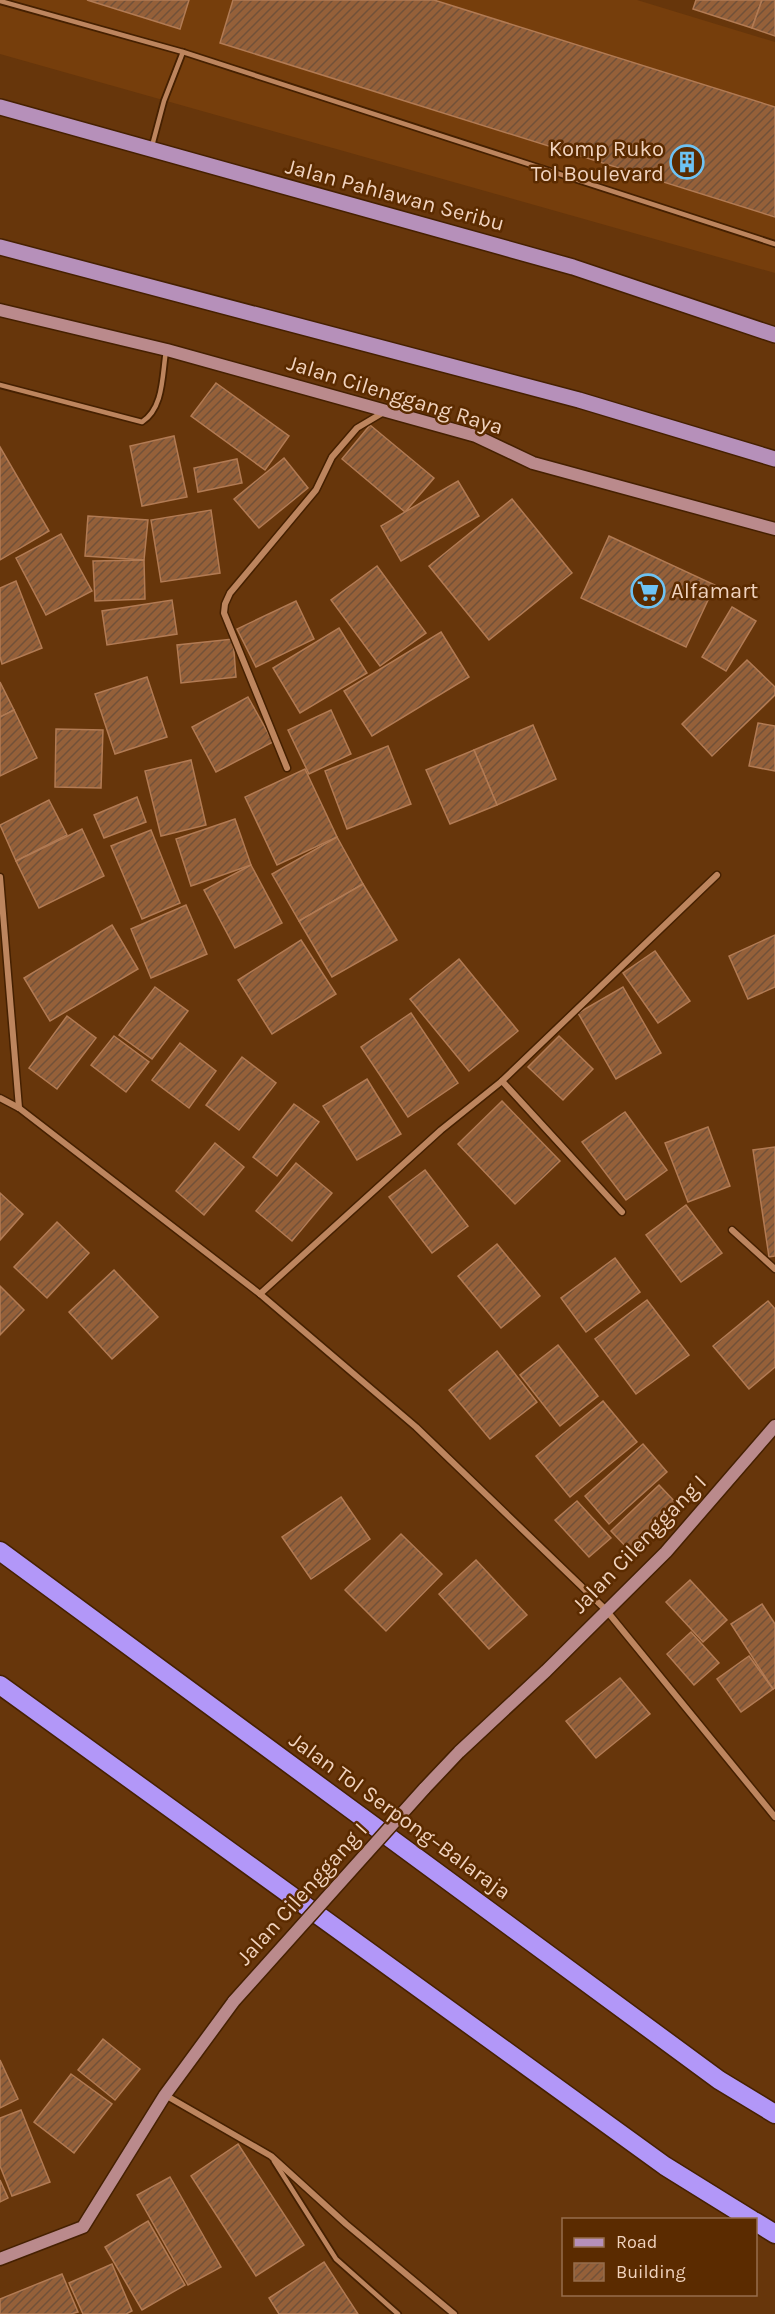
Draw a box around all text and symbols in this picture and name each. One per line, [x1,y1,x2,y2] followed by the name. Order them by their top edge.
[531,136,664,187] place label: Komp Ruko Tol Boulevard
[669,144,705,180] building icon: Komp Ruko Tol Boulevard
[283,153,507,237] street label: Jalan Pahlawan Seribu
[284,350,506,440] street label: Jalan Cilenggang Raya
[630,573,666,609] supermarket icon: Alfamart
[671,578,758,604] place label: Alfamart
[566,1469,712,1619] street label: Jalan Cilenggang I
[284,1727,516,1905] street label: Jalan Tol Serpong–Balaraja
[231,1817,373,1971] street label: Jalan Cilenggang I
[562,2218,757,2296] legend
[616,2231,657,2253] text: Road
[616,2261,686,2283] text: Building

